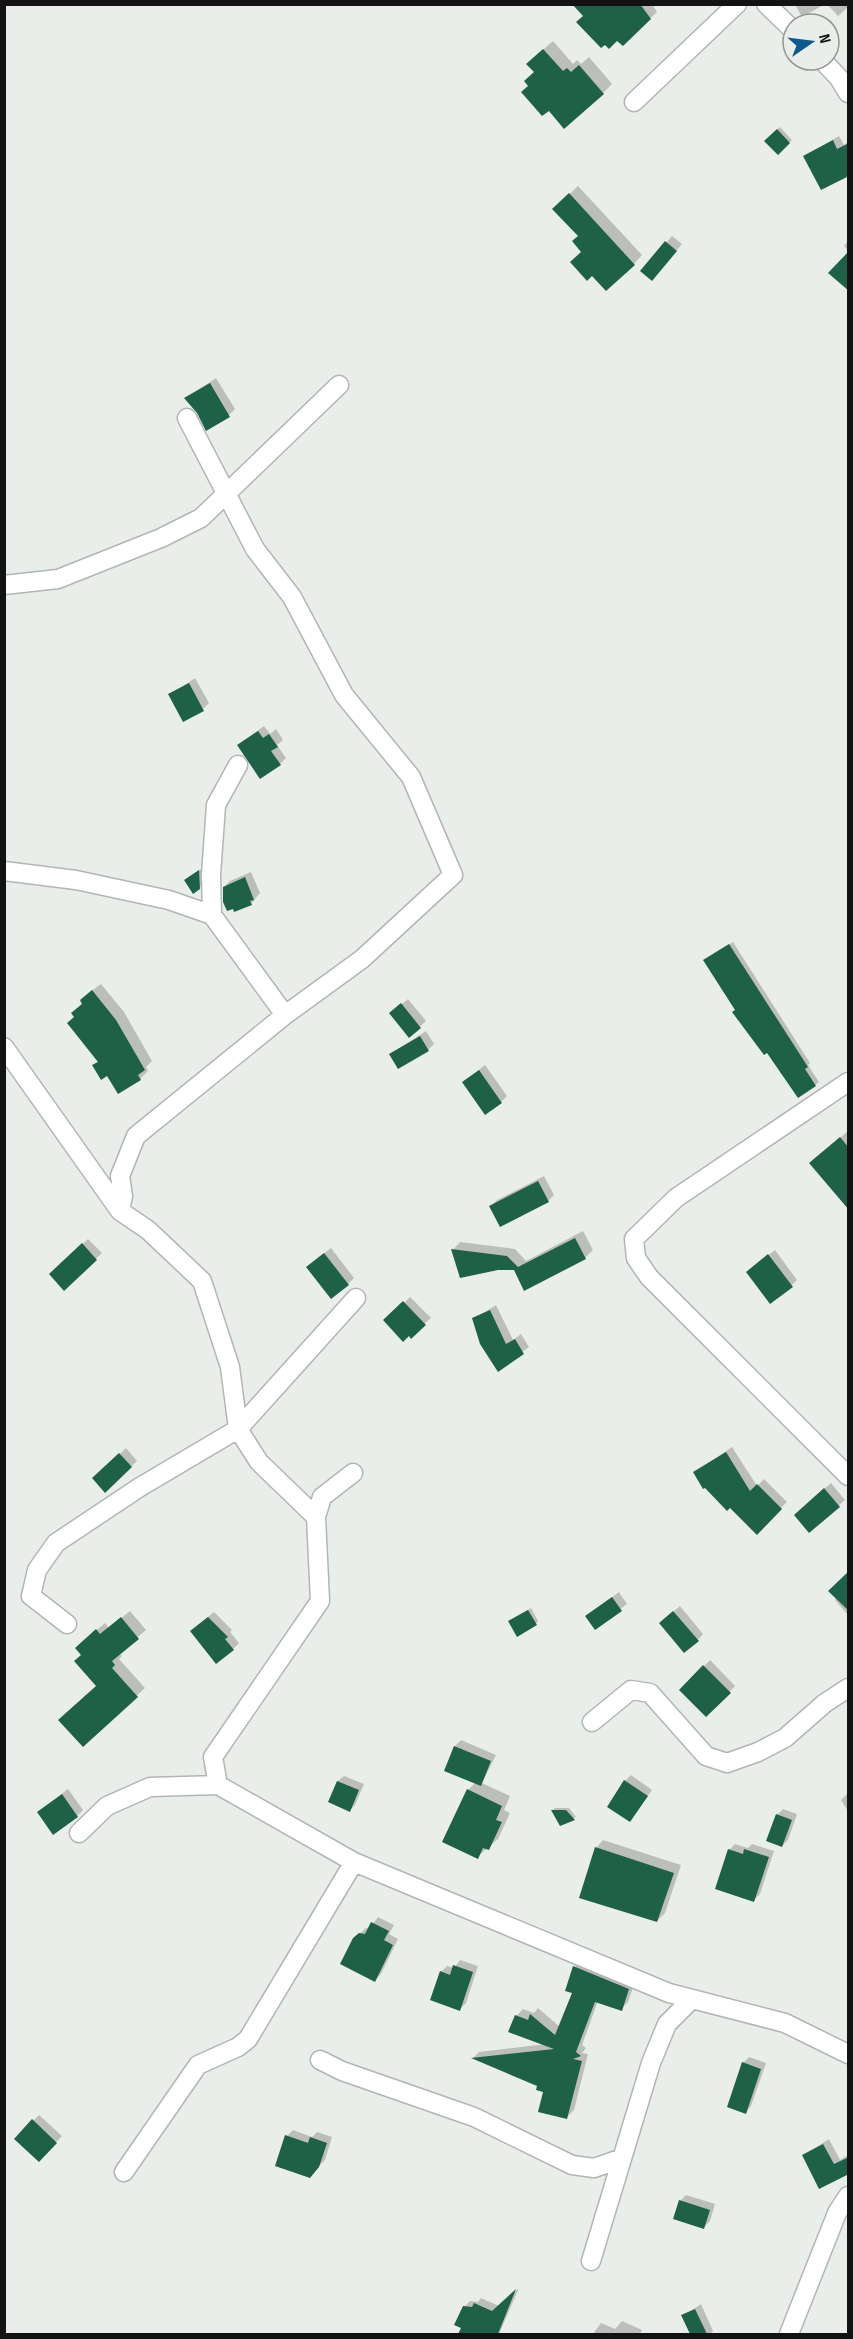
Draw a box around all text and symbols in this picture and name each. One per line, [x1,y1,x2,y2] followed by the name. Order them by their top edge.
[781,12,841,72] north arrow
[814,32,834,45] text: N

